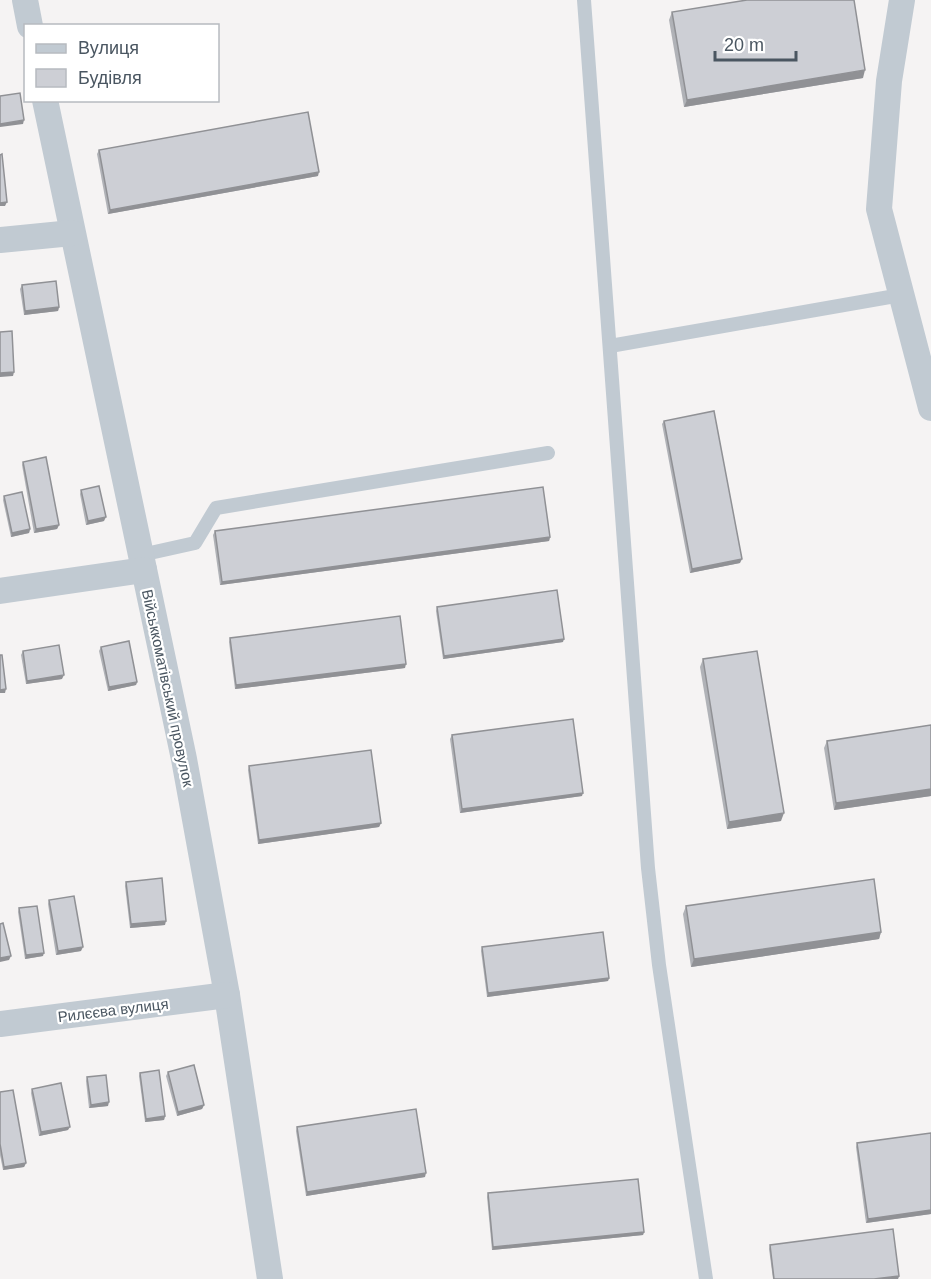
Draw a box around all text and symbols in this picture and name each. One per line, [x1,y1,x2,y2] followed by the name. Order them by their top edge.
[24,24,219,102] legend
[715,24,796,62] scale bar
[724,35,764,55] text: 20 m
[78,38,139,58] text: Вулиця
[78,68,142,88] text: Будівля
[139,588,197,789] street label: Військкоматівський провулок
[57,995,169,1025] street label: Рилєєва вулиця

